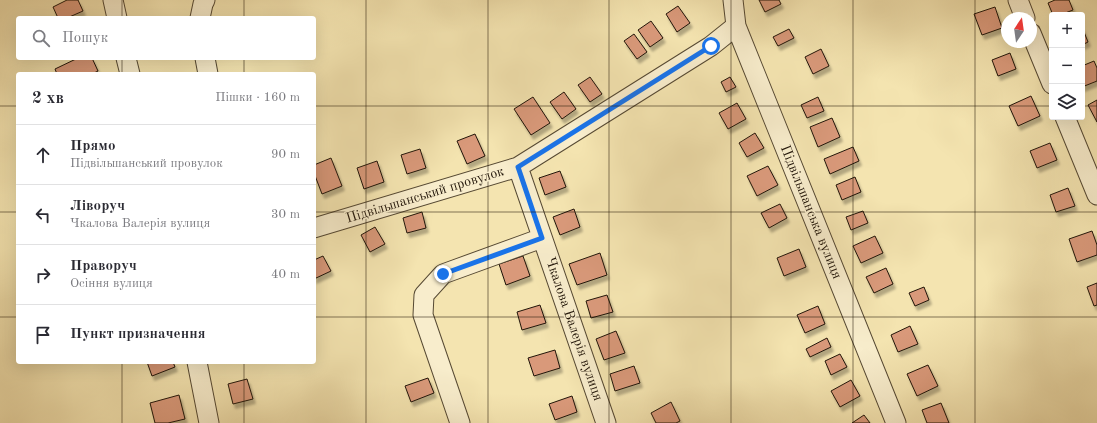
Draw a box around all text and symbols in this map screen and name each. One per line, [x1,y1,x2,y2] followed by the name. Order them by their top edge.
[1001,12,1037,48] north arrow
[1049,12,1085,120] map controls
[1049,12,1085,48] button: +
[16,16,316,60] search box
[30,27,52,49] icon: search
[62,31,108,46] text: Пошук
[702,37,720,55] route start
[1049,48,1085,84] button: −
[1049,84,1085,120] button: layers
[32,90,64,107] text: 2 хв
[215,91,300,104] text: Пішки · 160 m
[70,139,116,154] text: Прямо
[778,143,844,281] street label: Підвільшанська вулиця
[32,144,54,166] icon: ahead
[271,148,300,161] text: 90 m
[70,157,223,170] text: Підвільшанський провулок
[344,164,506,226] street label: Підвільшанський провулок
[70,199,125,214] text: Ліворуч
[32,204,54,226] icon: left
[271,208,300,221] text: 30 m
[70,217,210,230] text: Чкалова Валерія вулиця
[543,255,605,403] street label: Чкалова Валерія вулиця
[70,259,137,274] text: Праворуч
[32,264,54,286] icon: right
[434,265,452,283] route end
[271,268,300,281] text: 40 m
[70,277,153,290] text: Осіння вулиця
[32,324,54,346] icon: arrive
[70,327,206,342] text: Пункт призначення

